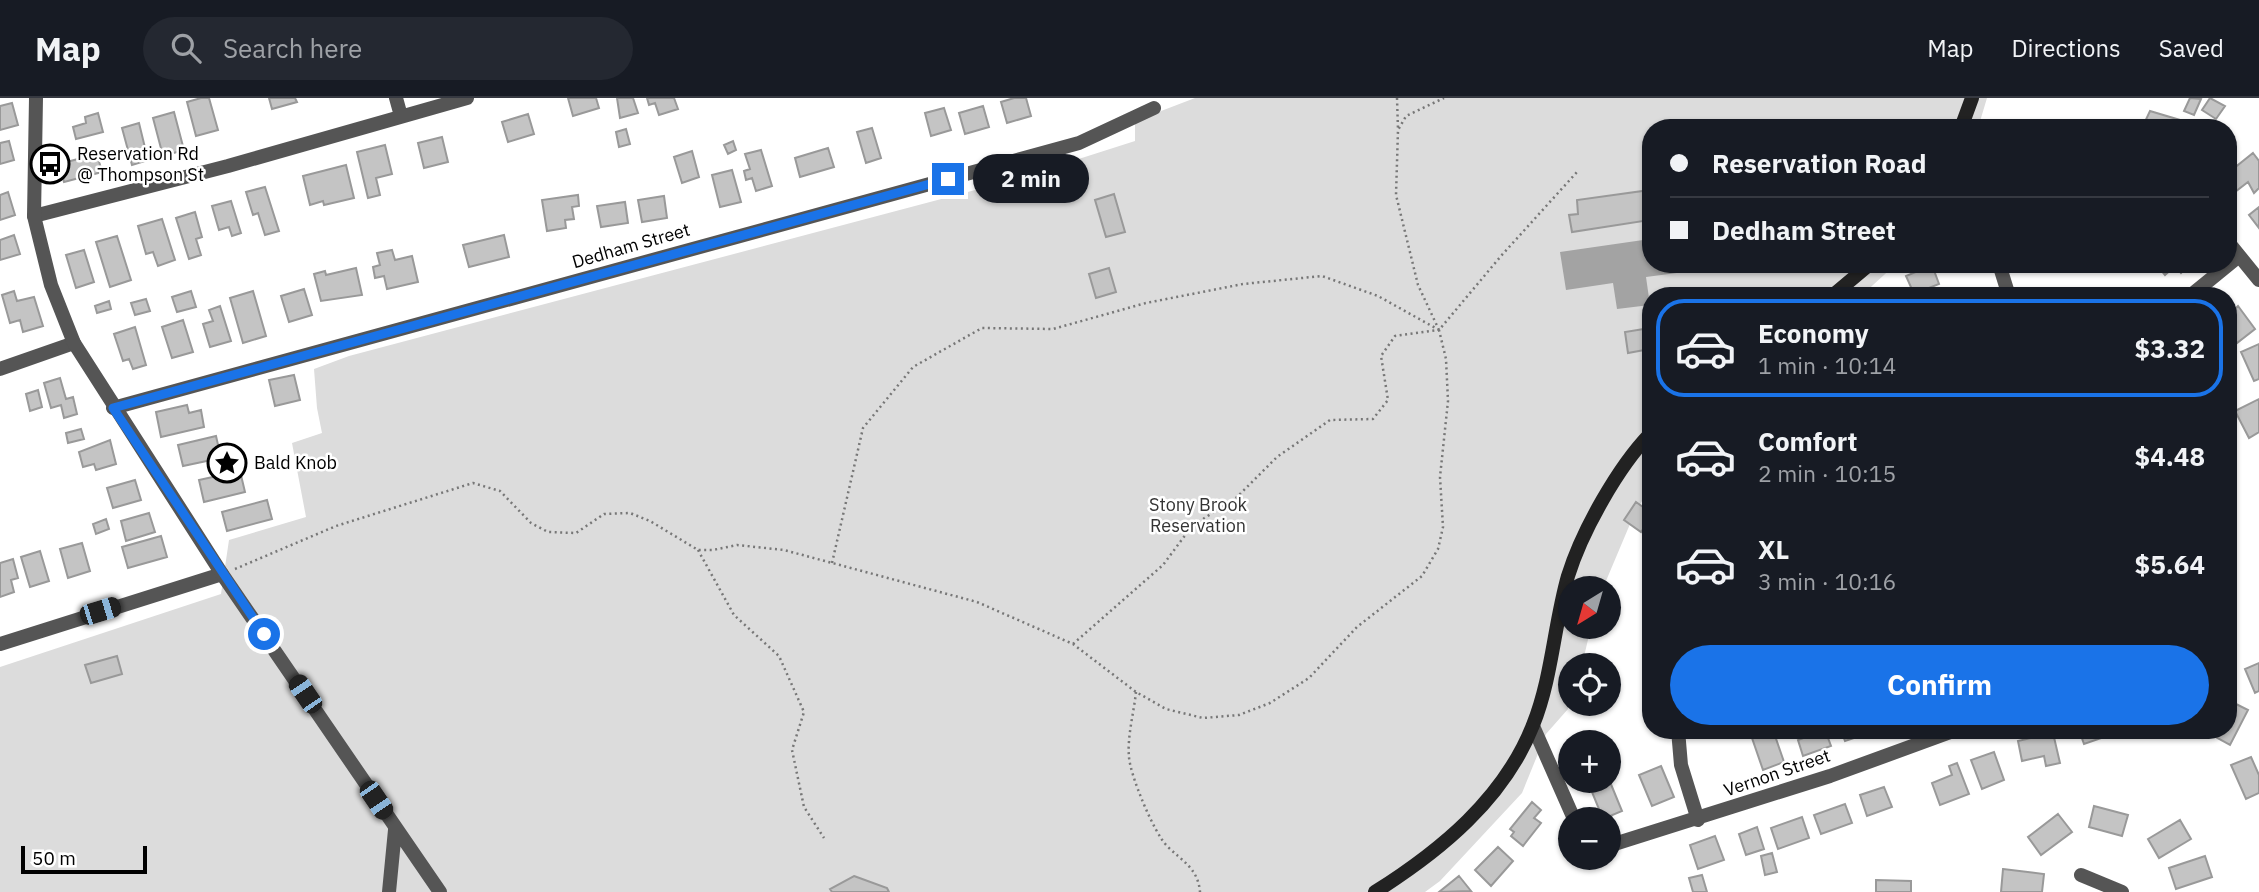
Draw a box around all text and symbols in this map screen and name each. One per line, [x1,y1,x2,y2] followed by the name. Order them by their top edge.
[143,17,633,80] search box
[35,27,101,70] text: Map
[167,29,205,67] icon: search
[223,31,362,65] text: Search here
[1927,32,1973,64] text: Map
[2011,32,2121,64] text: Directions
[2159,32,2224,64] text: Saved
[77,142,204,186] place label: Reservation Rd @ Thompson St
[29,143,71,185] bus stop icon: Reservation Rd @ Thompson St
[1712,146,1927,180] text: Reservation Road
[972,154,1088,204] callout: 2 min
[932,163,964,195] route end
[1001,163,1061,193] text: 2 min
[1712,213,1896,247] text: Dedham Street
[569,218,692,273] street label: Dedham Street
[1758,316,1869,350] text: Economy
[1674,317,1737,380] icon: car
[2135,331,2205,365] text: $3.32
[1758,350,1896,380] text: 1 min · 10:14
[1758,424,1857,458] text: Comfort
[1674,425,1737,488] icon: car
[2135,439,2205,473] text: $4.48
[206,442,248,484] place icon: Bald Knob
[254,451,337,474] place label: Bald Knob
[1758,458,1896,488] text: 2 min · 10:15
[1149,493,1248,537] park label: Stony Brook Reservation
[1758,532,1789,566] text: XL
[1674,533,1737,596] icon: car
[2135,547,2205,581] text: $5.64
[1758,566,1896,596] text: 3 min · 10:16
[1558,576,1620,639] north arrow
[1558,576,1621,870] map controls
[77,595,124,627] car
[248,618,280,650] route start
[1670,645,2209,725] button: Confirm
[1558,653,1621,716] button: locate
[285,671,326,717] car
[1558,730,1621,793] button: +
[1721,744,1833,801] street label: Vernon Street
[356,777,397,823] car
[1558,807,1621,870] button: −
[21,843,147,875] scale bar
[32,846,76,870] text: 50 m

